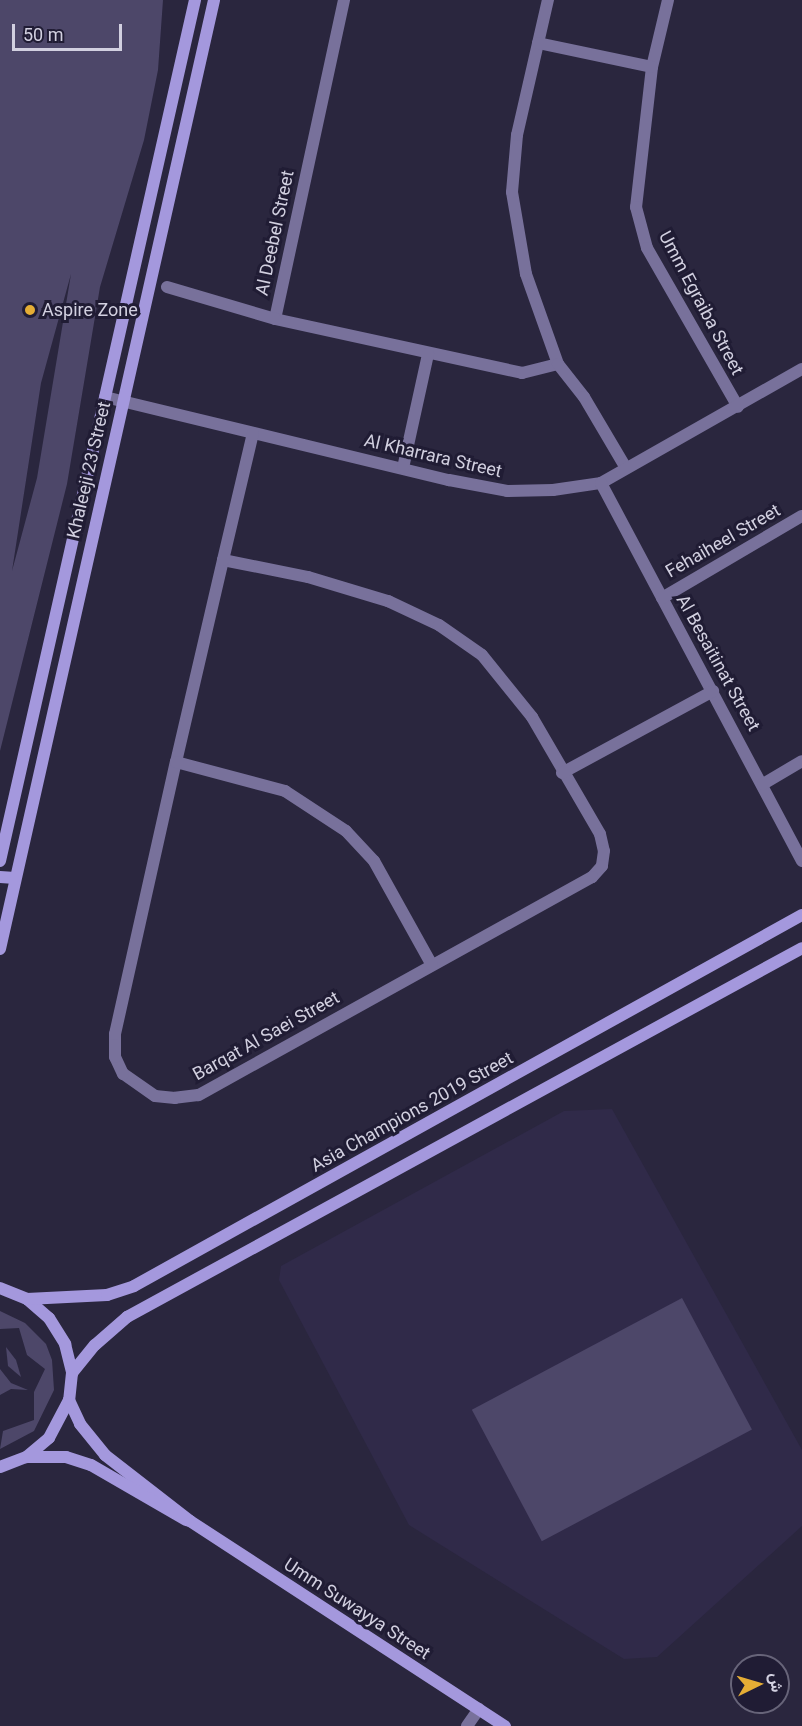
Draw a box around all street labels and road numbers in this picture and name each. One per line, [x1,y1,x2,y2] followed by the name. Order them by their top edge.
[251,168,299,298] street label: Al Deebel Street
[654,227,748,379] street label: Umm Egraiba Street
[63,399,115,541] street label: Khaleeji 23 Street
[362,430,504,482] street label: Al Kharrara Street
[662,499,784,583] street label: Fehaiheel Street
[672,591,764,735] street label: Al Besaitinat Street
[189,987,343,1085] street label: Barqat Al Saei Street
[307,1047,517,1177] street label: Asia Champions 2019 Street
[280,1554,434,1664] street label: Umm Suwayya Street

